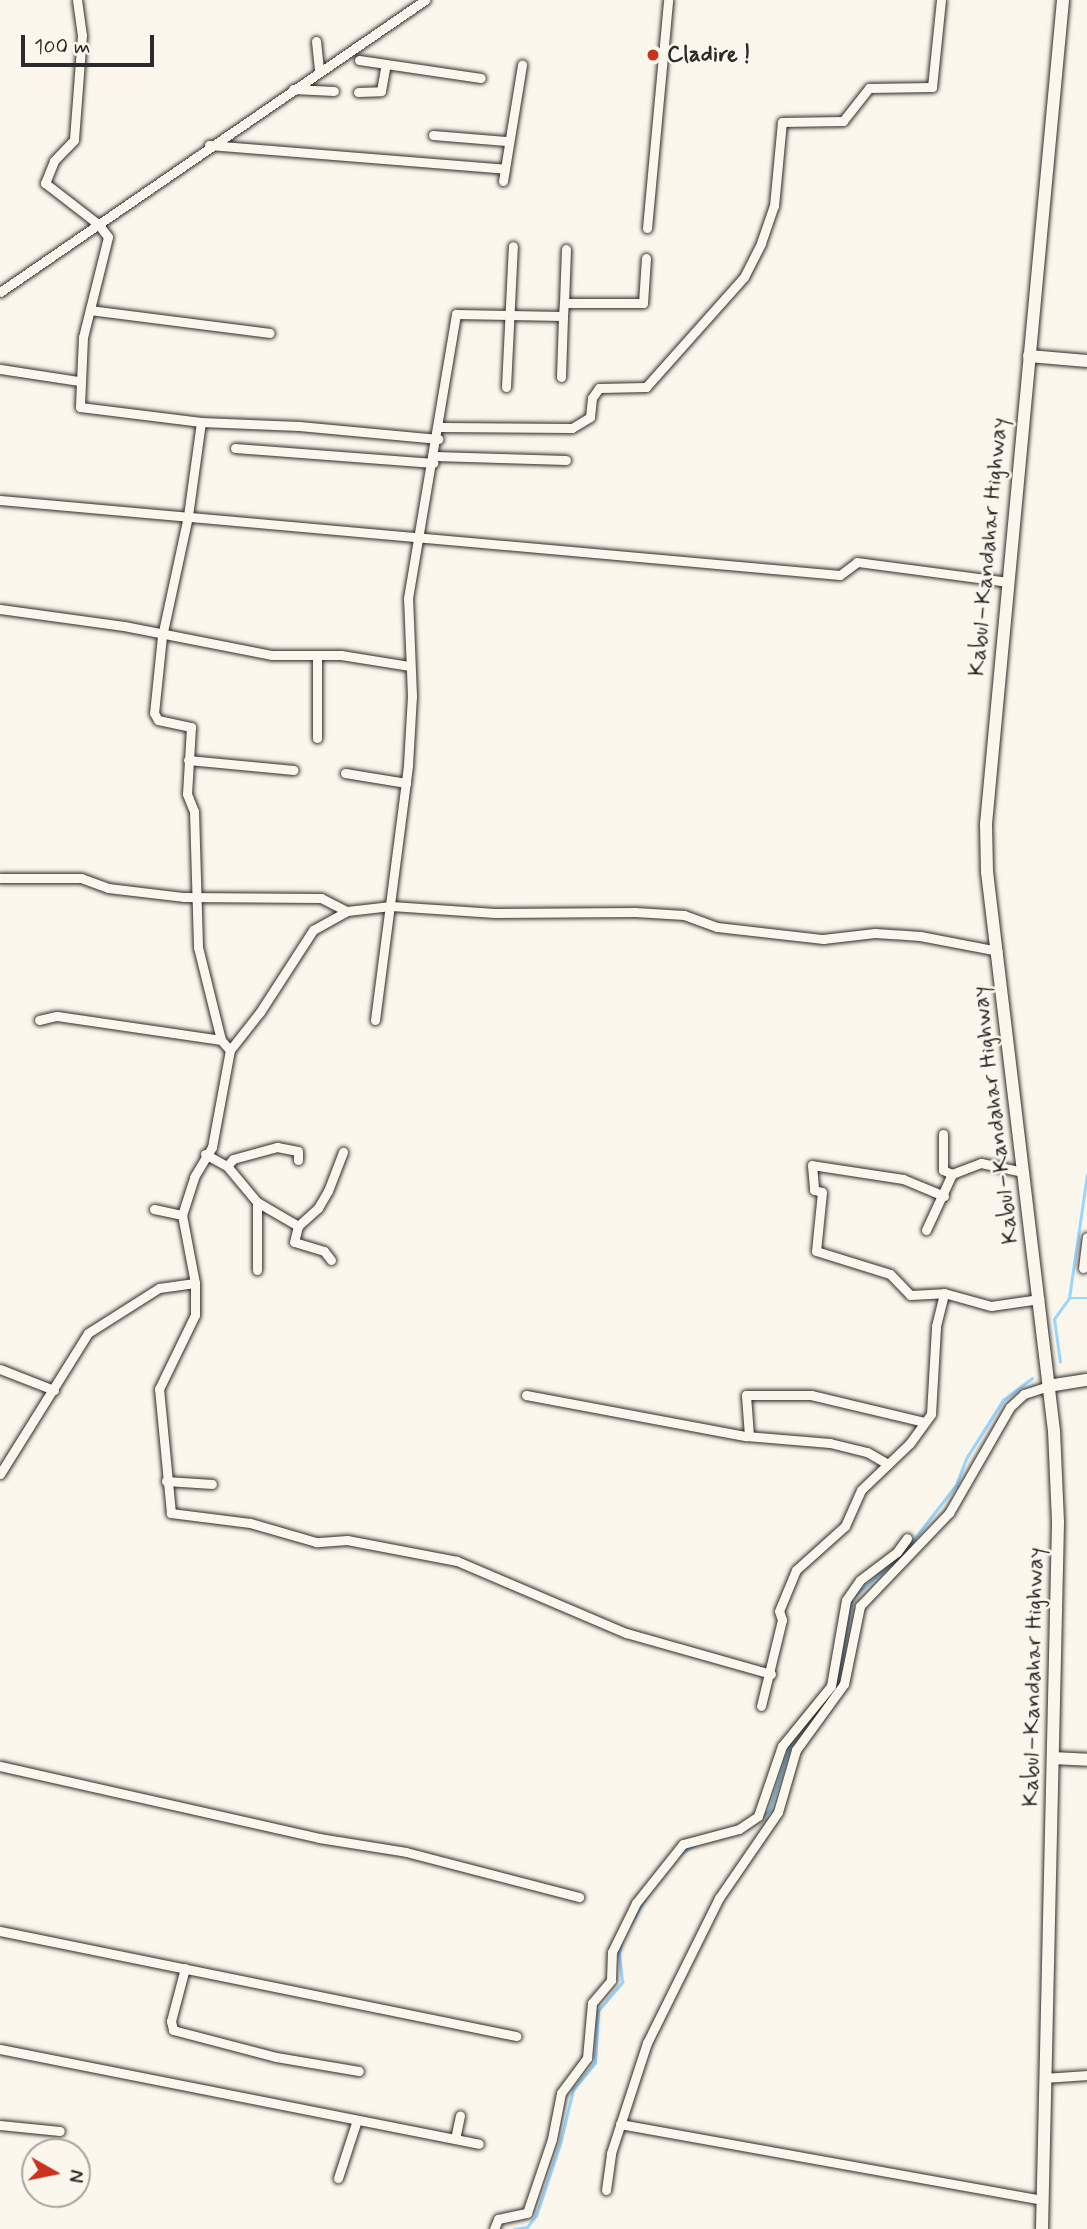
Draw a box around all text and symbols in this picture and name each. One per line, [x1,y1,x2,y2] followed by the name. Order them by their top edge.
[24,21,158,65] scale bar
[34,33,90,61] text: 100 m
[667,41,750,69] place label: Cladire !
[645,47,661,63] marker: Cladire !
[964,418,1014,676] street label: Kabul–Kandahar Highway
[967,986,1025,1244] street label: Kabul–Kandahar Highway
[1018,1548,1050,1806] street label: Kabul–Kandahar Highway
[21,2138,91,2208] north arrow
[62,2168,89,2184] text: N

